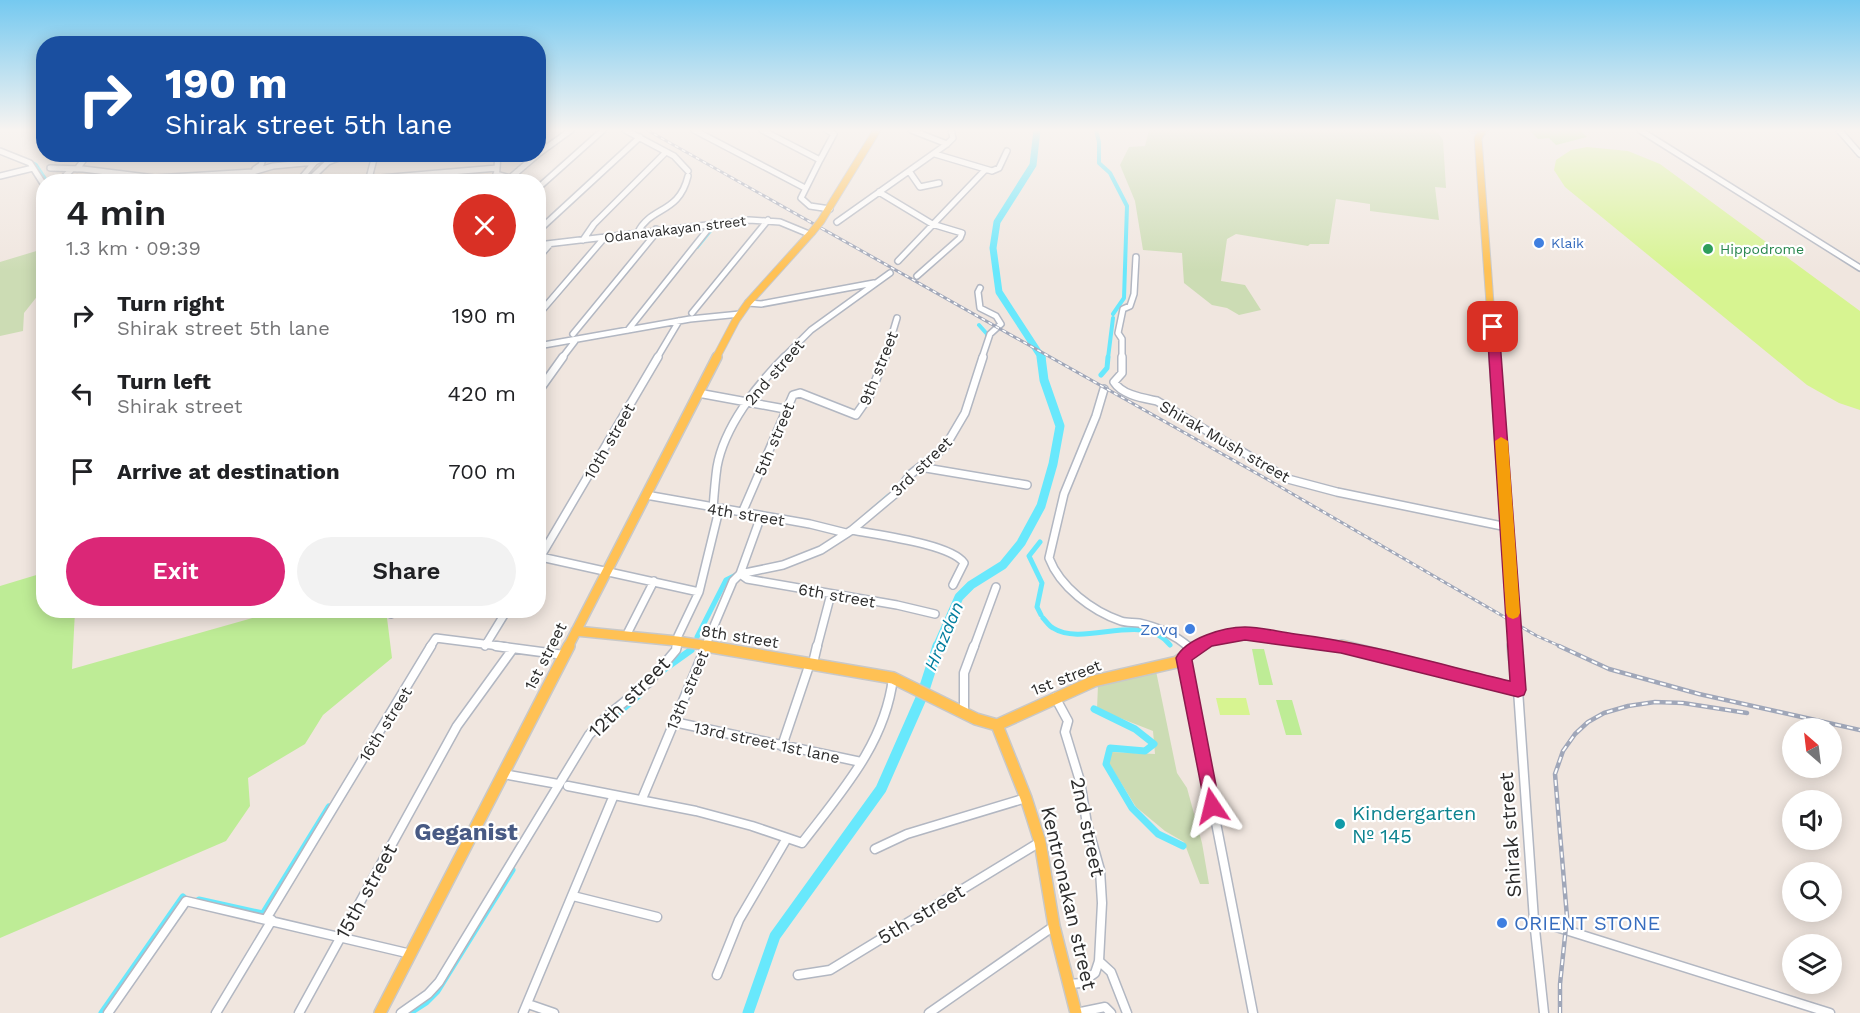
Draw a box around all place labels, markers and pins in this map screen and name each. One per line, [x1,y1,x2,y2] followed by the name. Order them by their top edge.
[1551,235,1584,251] place label: Klaik
[1532,236,1546,250] marker: Klaik
[1720,241,1804,257] place label: Hippodrome
[1701,242,1715,256] marker: Hippodrome
[1467,301,1518,352] pin
[1140,620,1178,639] place label: Zovq
[1183,622,1197,636] marker: Zovq
[1352,801,1476,848] place label: Kindergarten № 145
[1333,817,1347,831] marker: Kindergarten № 145
[1514,911,1660,935] place label: ORIENT STONE
[1495,916,1509,930] marker: ORIENT STONE

